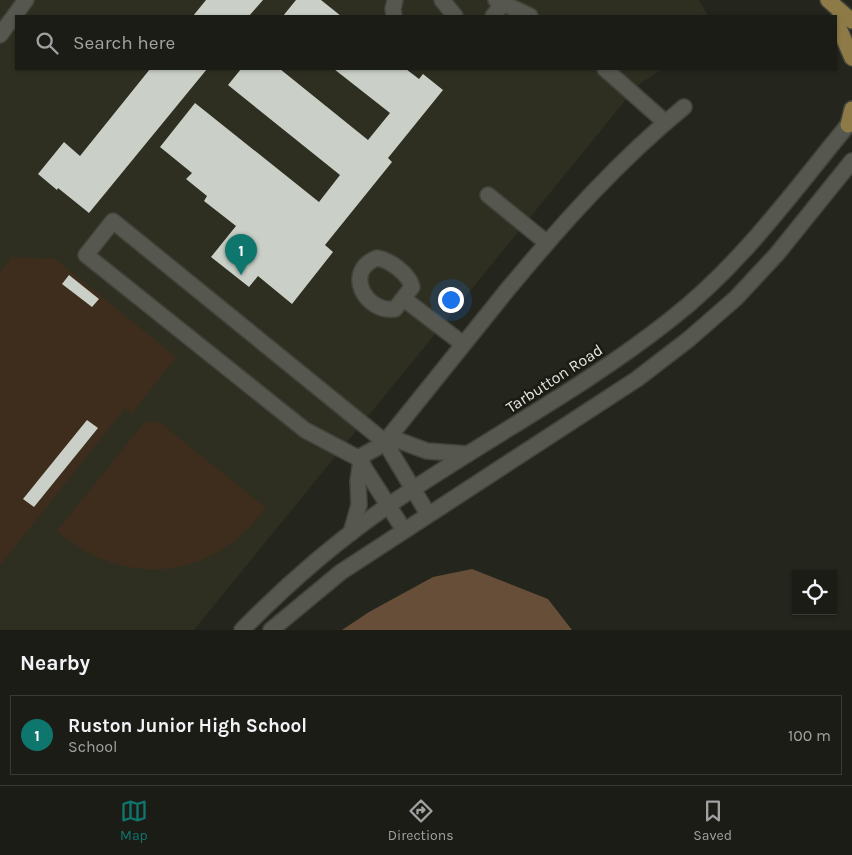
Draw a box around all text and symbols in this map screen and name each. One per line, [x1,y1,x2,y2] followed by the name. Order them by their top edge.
[15,15,837,70] search box
[33,29,61,57] icon: search
[73,32,175,54] text: Search here
[225,234,257,275] pin: 1
[438,287,464,313] your location
[502,340,606,417] street label: Tarbutton Road
[792,570,837,615] map controls
[792,570,837,615] button: locate
[20,651,90,675] text: Nearby
[68,715,307,737] text: Ruston Junior High School
[34,726,40,745] text: 1
[788,726,831,745] text: 100 m
[68,737,118,756] text: School
[120,797,148,844] tab: Map
[388,797,454,844] tab: Directions
[693,797,732,844] tab: Saved

